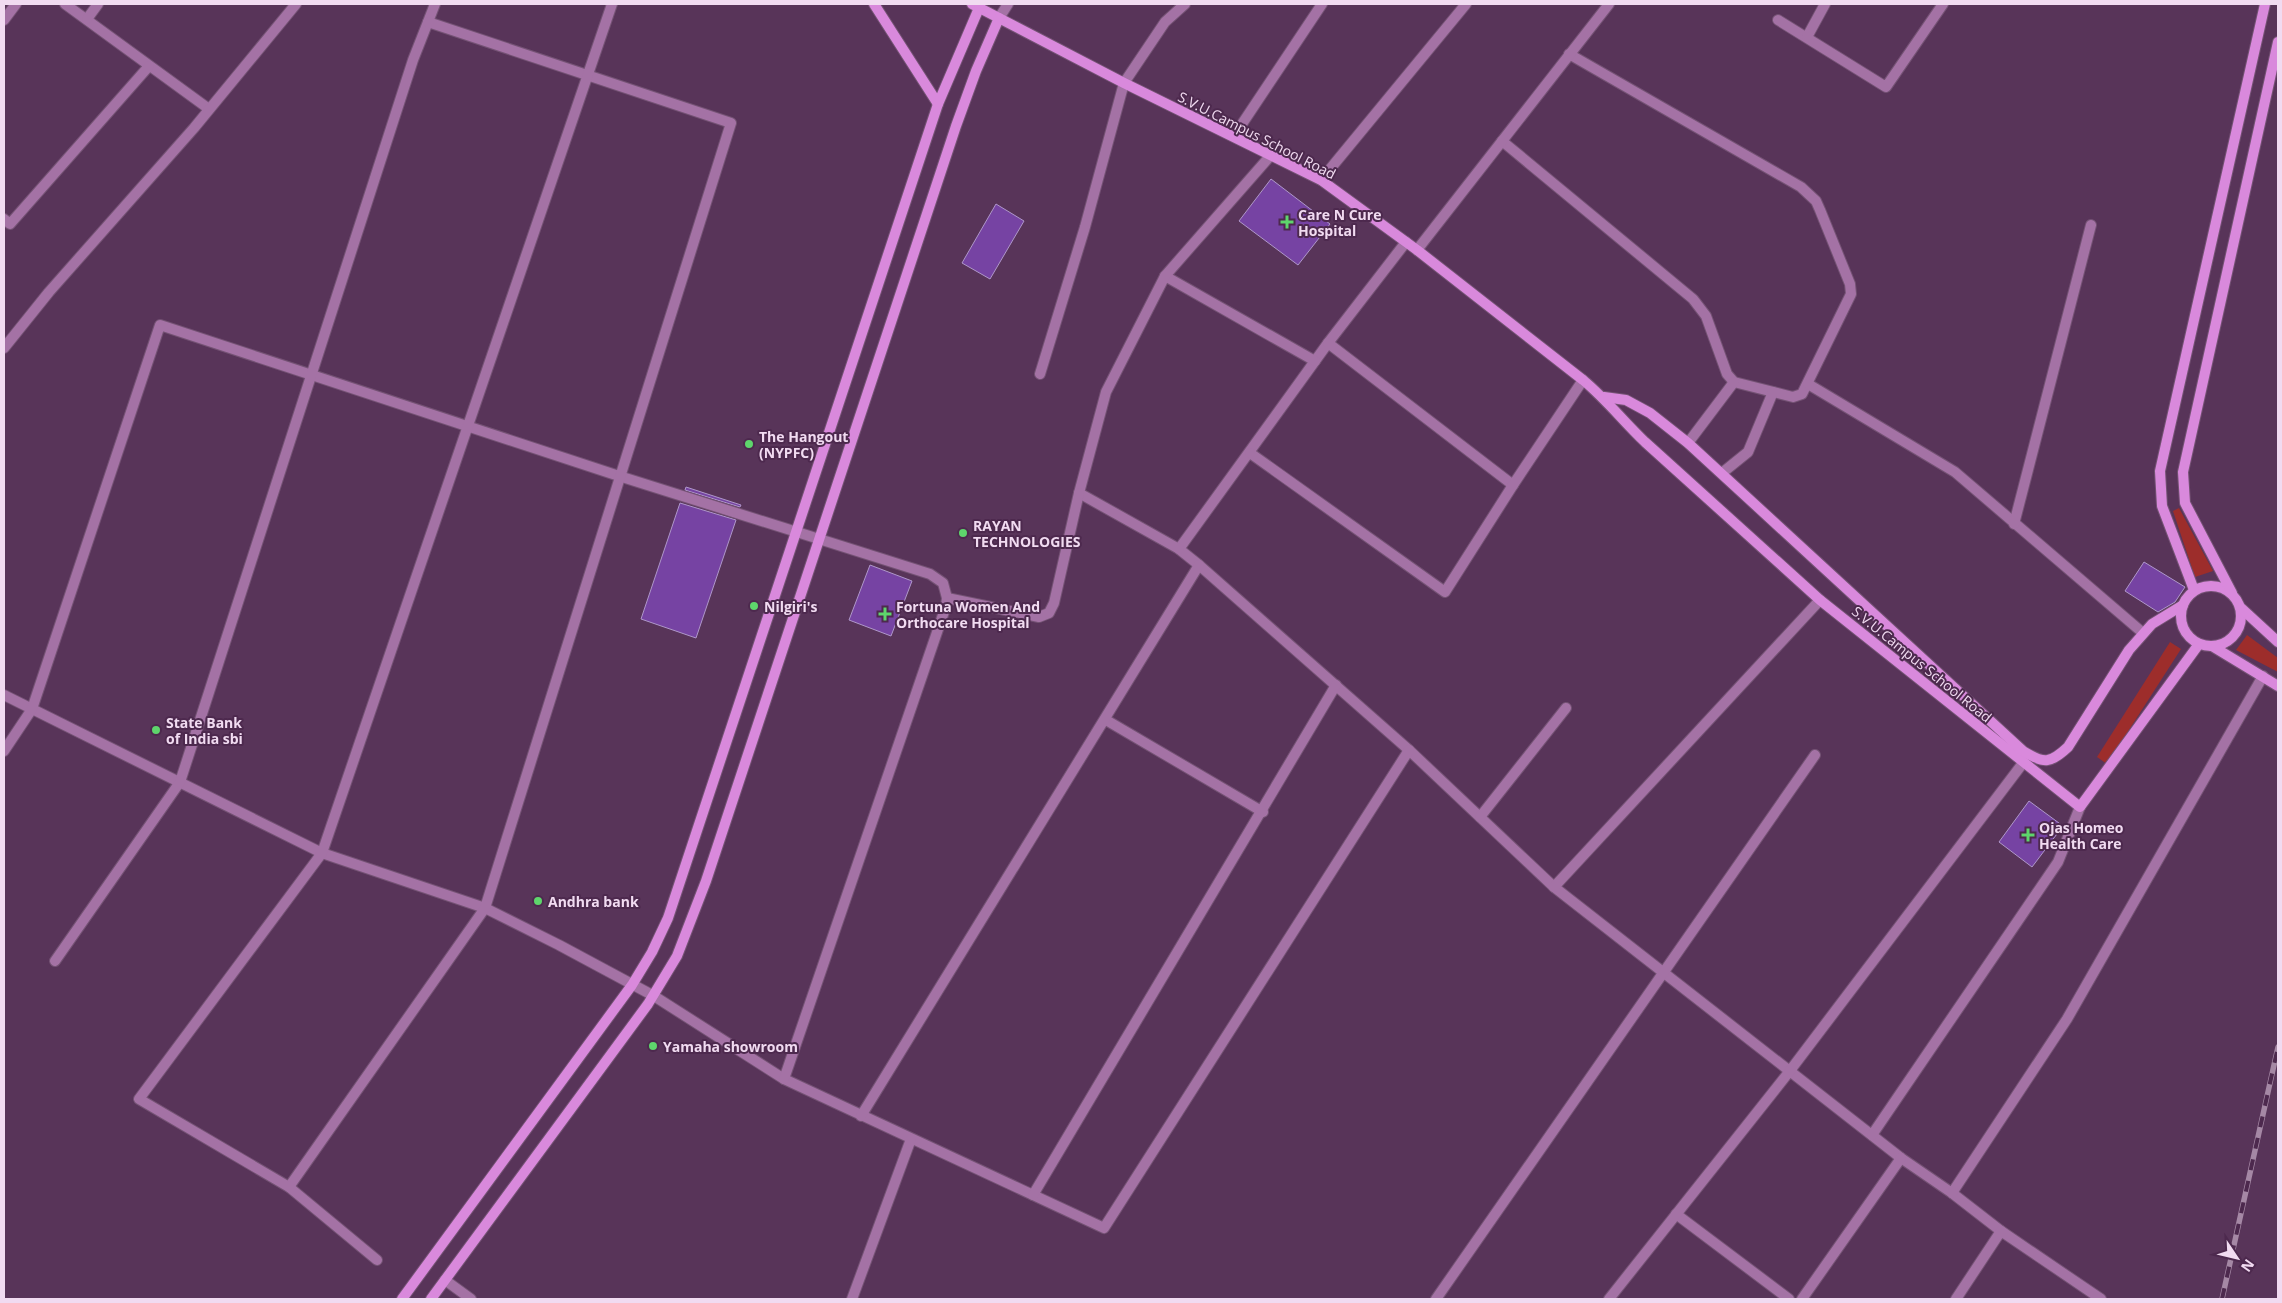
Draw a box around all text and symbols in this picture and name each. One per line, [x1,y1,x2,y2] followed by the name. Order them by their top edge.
[1175,87,1339,183] street label: S.V.U.Campus School Road
[1298,205,1381,240] place label: Care N Cure Hospital
[1280,215,1294,229] marker: Care N Cure Hospital
[759,427,848,462] place label: The Hangout (NYPFC)
[743,438,755,450] marker: The Hangout (NYPFC)
[973,516,1081,551] place label: RAYAN TECHNOLOGIES
[957,527,969,539] marker: RAYAN TECHNOLOGIES
[764,597,817,616] place label: Nilgiri's
[896,597,1040,632] place label: Fortuna Women And Orthocare Hospital
[748,600,760,612] marker: Nilgiri's
[1848,602,1996,726] street label: S.V.U.Campus School Road
[878,607,892,621] marker: Fortuna Women And Orthocare Hospital
[166,713,243,748] place label: State Bank of India sbi
[150,724,162,736] marker: State Bank of India sbi
[2039,818,2124,853] place label: Ojas Homeo Health Care
[2021,828,2035,842] marker: Ojas Homeo Health Care
[548,892,639,911] place label: Andhra bank
[532,895,544,907] marker: Andhra bank
[663,1037,798,1056] place label: Yamaha showroom
[647,1040,659,1052] marker: Yamaha showroom
[2212,1233,2262,1283] north arrow
[2237,1256,2259,1276] text: N

